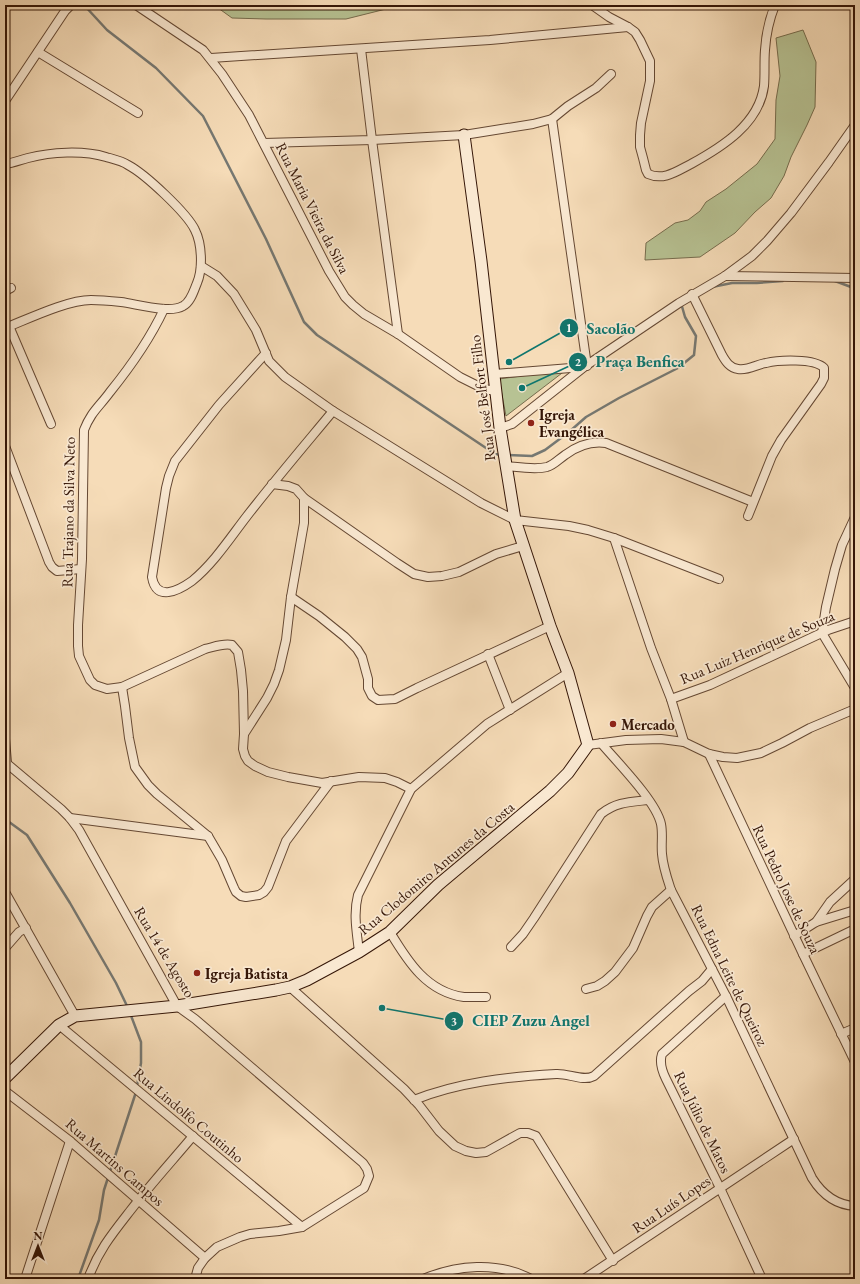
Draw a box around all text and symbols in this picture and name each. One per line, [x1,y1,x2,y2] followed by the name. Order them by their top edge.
[272,139,354,277] street label: Rua Maria Vieira da Silva
[559,314,644,342] callout: Sacolão
[587,318,635,339] text: Sacolão
[566,320,572,336] text: 1
[465,334,499,462] street label: Rua José Belfort Filho
[568,348,693,376] callout: Praça Benfica
[595,351,686,372] text: Praça Benfica
[575,354,582,370] text: 2
[539,405,604,441] place label: Igreja Evangélica
[526,418,536,428] marker: Igreja Evangélica
[57,436,79,588] street label: Rua Trajano da Silva Neto
[677,606,837,688] street label: Rua Luiz Henrique de Souza
[621,715,675,734] place label: Mercado
[608,719,618,729] marker: Mercado
[354,797,518,939] street label: Rua Clodomiro Antunes da Costa
[749,821,825,957] street label: Rua Pedro Jose de Souza
[687,901,773,1049] street label: Rua Edna Leite de Queiroz
[130,903,200,1001] street label: Rua 14 de Agosto
[205,964,288,983] place label: Igreja Batista
[192,968,202,978] marker: Igreja Batista
[444,1007,598,1035] callout: CIEP Zuzu Angel
[472,1010,590,1031] text: CIEP Zuzu Angel
[451,1013,457,1029] text: 3
[130,1063,248,1167] street label: Rua Lindolfo Coutinho
[670,1068,736,1176] street label: Rua Júlio de Matos
[62,1114,168,1210] street label: Rua Martins Campos
[628,1171,714,1237] street label: Rua Luís Lopes
[18,1226,58,1266] north arrow
[34,1229,43,1243] text: N

